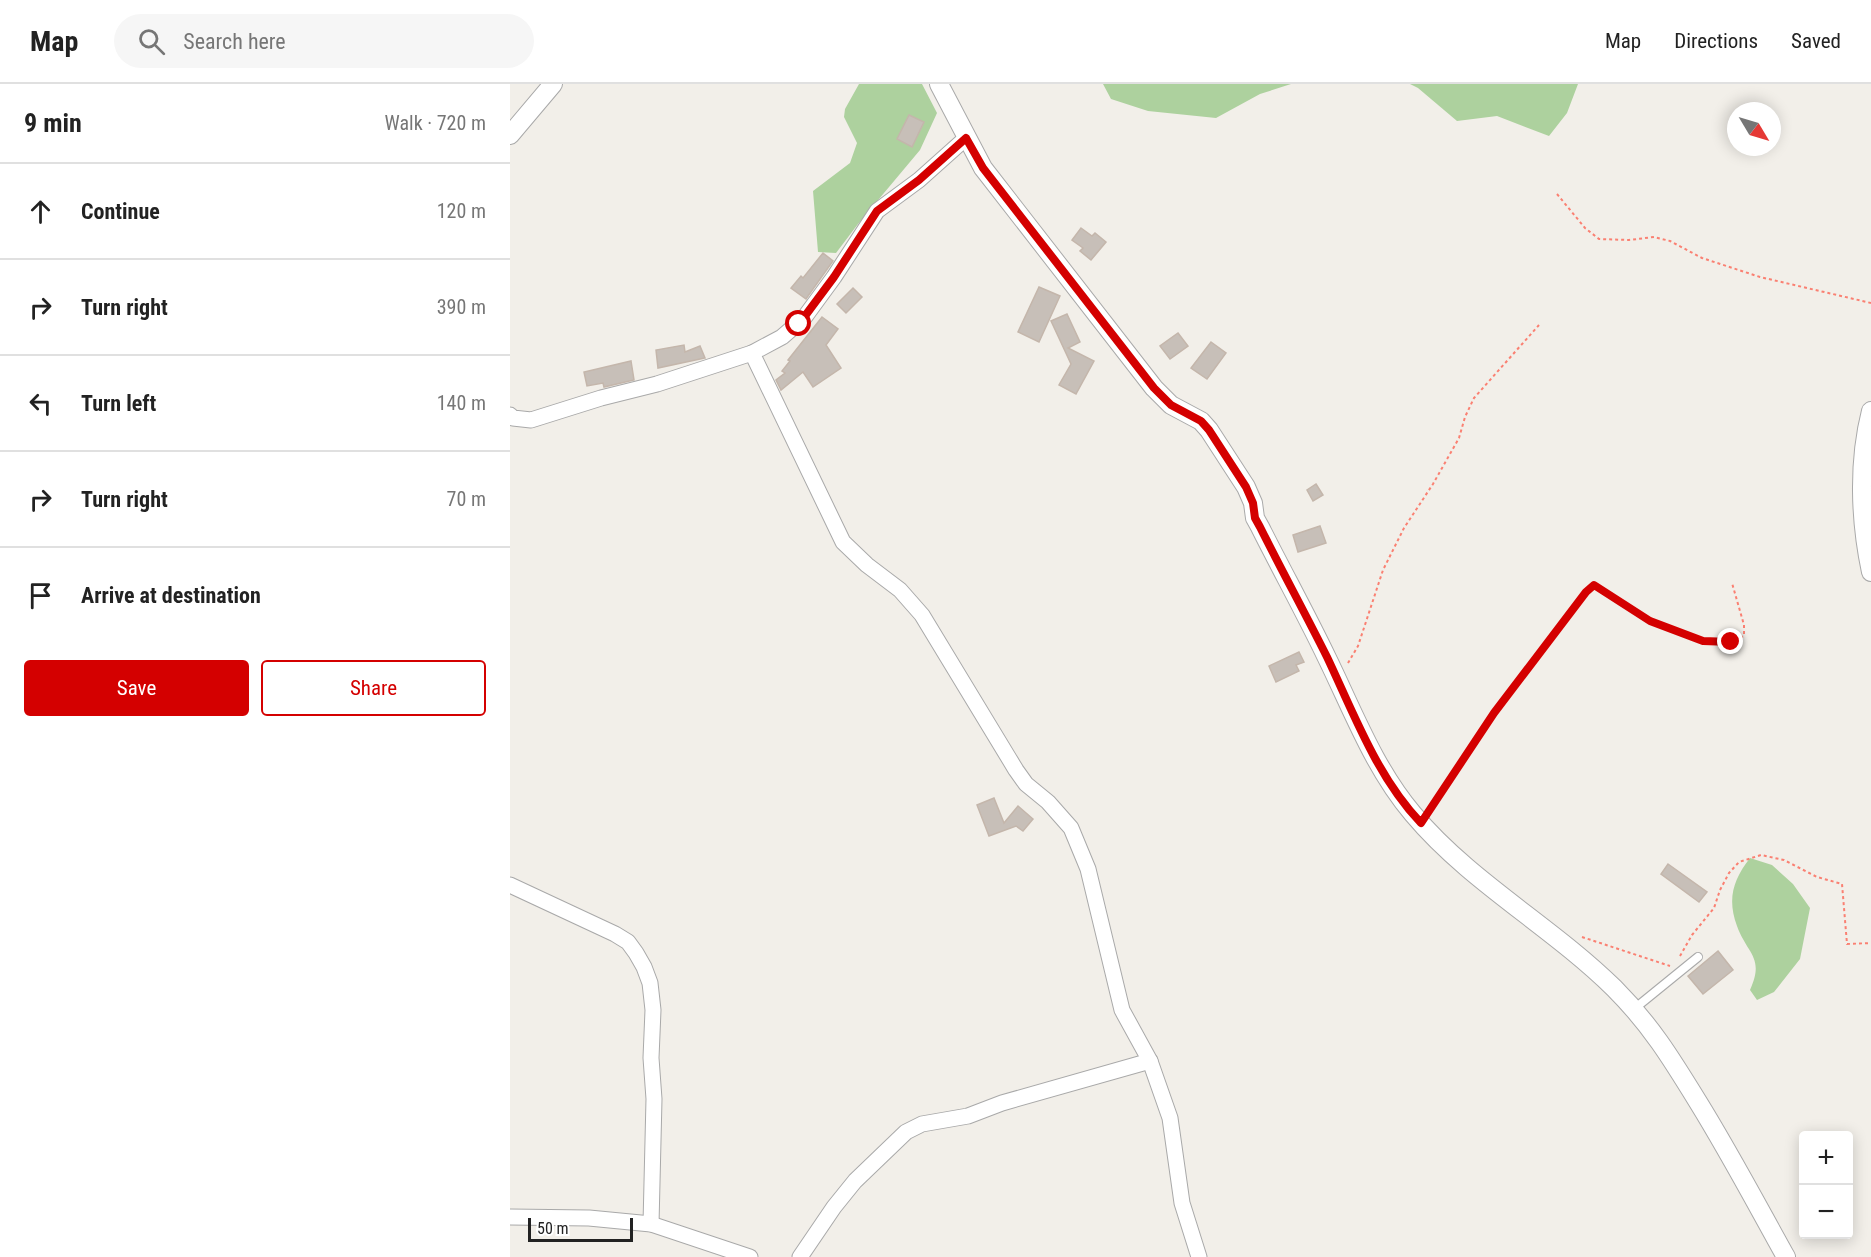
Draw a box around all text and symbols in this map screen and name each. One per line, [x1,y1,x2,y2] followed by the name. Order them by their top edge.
[114,14,534,68] search box
[30,25,78,58] text: Map
[135,25,168,58] icon: search
[183,29,286,54] text: Search here
[1605,29,1641,53] text: Map
[1674,29,1758,53] text: Directions
[1791,29,1841,53] text: Saved
[1727,102,1781,156] north arrow
[24,108,82,138] text: 9 min
[385,111,486,135] text: Walk · 720 m
[24,195,57,228] icon: ahead
[81,199,160,224] text: Continue
[437,199,486,223] text: 120 m
[24,291,57,324] icon: right
[81,295,168,320] text: Turn right
[437,295,486,319] text: 390 m
[785,310,811,336] route start
[24,387,57,420] icon: left
[81,391,156,416] text: Turn left
[437,391,486,415] text: 140 m
[24,483,57,516] icon: right
[81,487,168,512] text: Turn right
[447,487,486,511] text: 70 m
[24,579,57,612] icon: arrive
[81,583,261,608] text: Arrive at destination
[1717,628,1743,654] route end
[24,660,249,716] button: Save
[261,660,486,716] button: Share
[1799,1131,1853,1239] map controls
[1799,1131,1853,1185] button: +
[1799,1185,1853,1239] button: −
[528,1215,633,1242] scale bar
[537,1219,569,1238] text: 50 m

